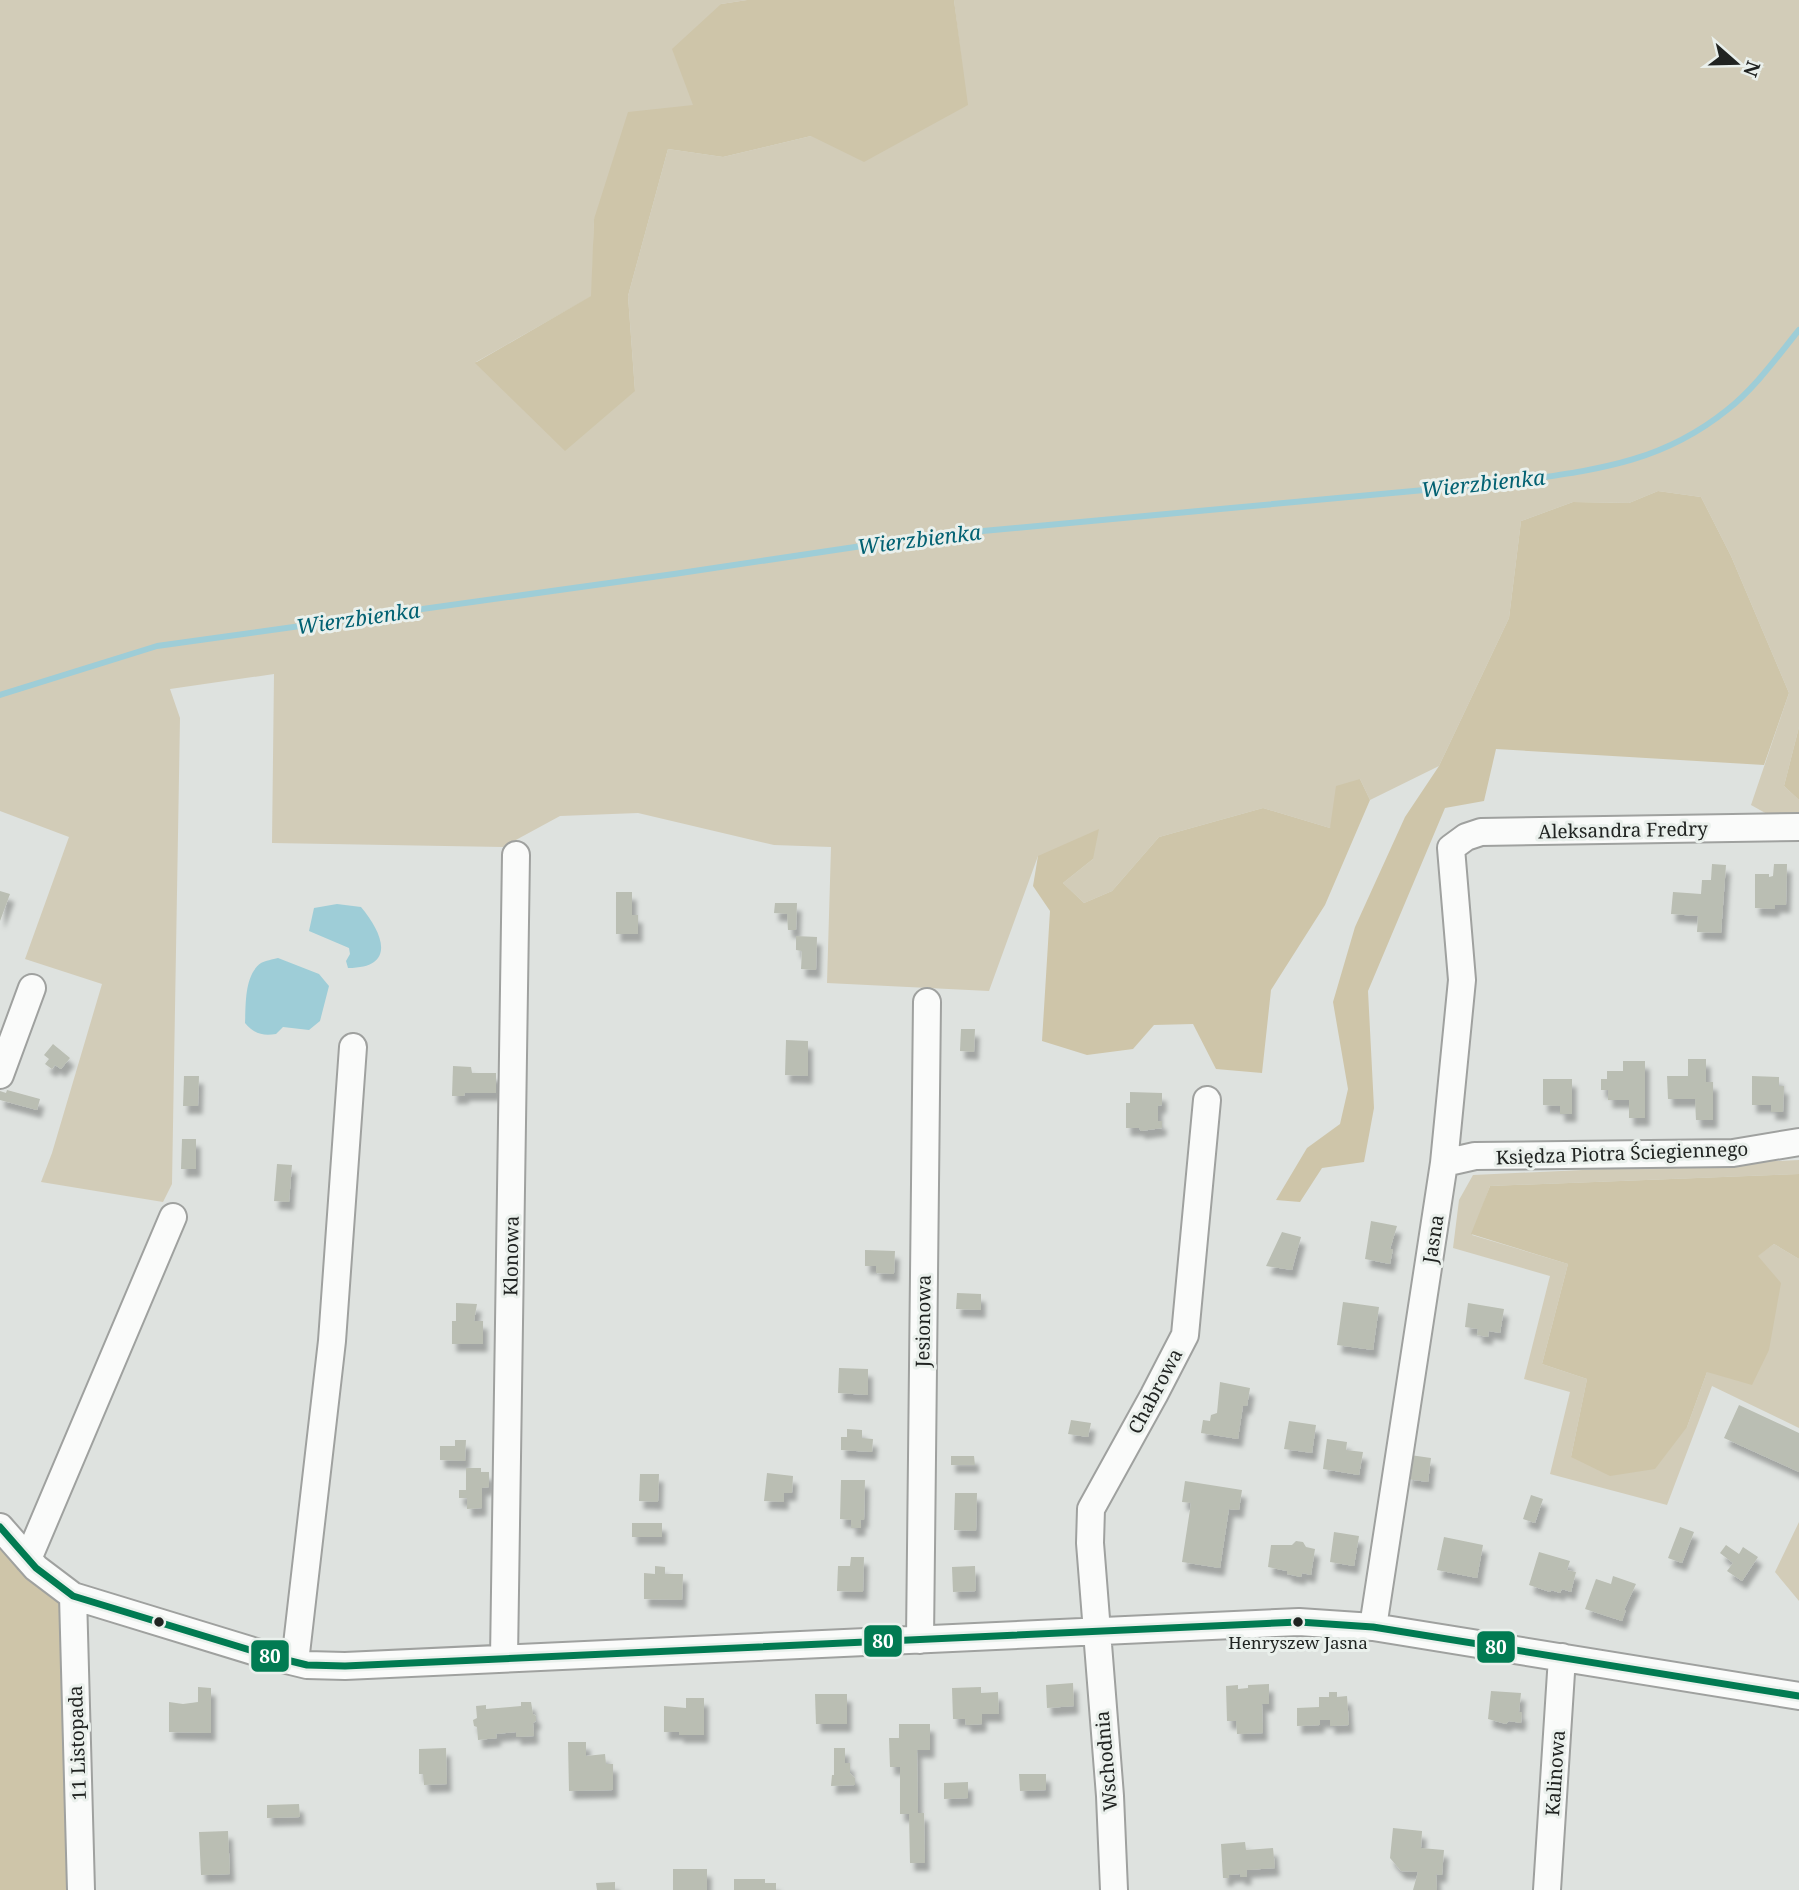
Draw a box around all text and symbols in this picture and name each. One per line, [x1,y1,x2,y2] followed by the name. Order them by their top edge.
[1701,28,1771,98] north arrow
[1737,57,1767,80] text: N
[1420,462,1547,503] water label: Wierzbienka
[856,517,983,560] water label: Wierzbienka
[294,595,422,641] water label: Wierzbienka
[1538,816,1708,844] street label: Aleksandra Fredry
[1495,1136,1749,1170] street label: Księdza Piotra Ściegiennego
[1416,1213,1450,1266] street label: Jasna
[497,1216,525,1296] street label: Klonowa
[909,1274,937,1369] street label: Jesionowa
[1122,1344,1188,1438] street label: Chabrowa
[152,1615,166,1629] unlabelled marker
[1291,1615,1305,1629] marker: Henryszew Jasna
[863,1624,903,1658] line badge: 80
[872,1628,894,1654] text: 80
[1476,1630,1516,1664] line badge: 80
[1228,1631,1368,1654] place label: Henryszew Jasna
[1485,1634,1507,1660] text: 80
[250,1639,290,1673] line badge: 80
[259,1643,281,1669] text: 80
[62,1685,92,1801] street label: 11 Listopada
[1089,1710,1123,1812] street label: Wschodnia
[1539,1729,1571,1817] street label: Kalinowa

